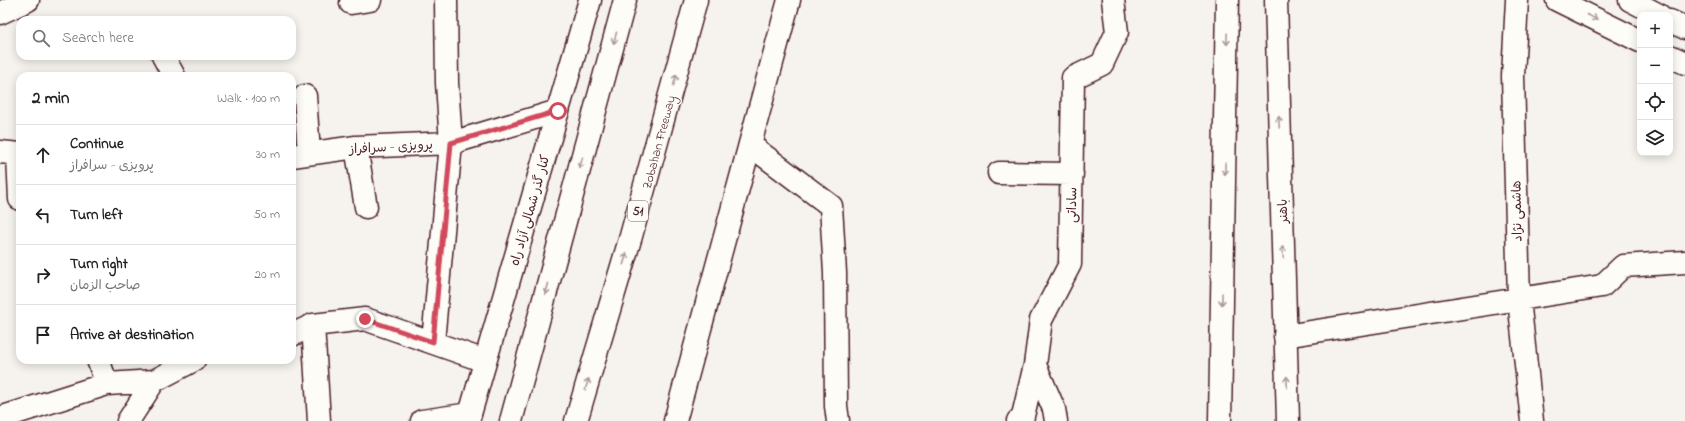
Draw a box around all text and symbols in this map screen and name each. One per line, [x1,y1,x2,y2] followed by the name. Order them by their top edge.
[1637,12,1673,156] map controls
[1637,12,1673,48] button: +
[1586,14,1598,21] one-way arrow
[16,16,296,60] search box
[30,27,52,49] icon: search
[62,27,134,49] text: Search here
[611,31,618,44] one-way arrow
[1223,32,1231,45] one-way arrow
[1637,48,1673,84] button: −
[672,74,679,87] one-way arrow
[1637,84,1673,120] button: locate
[32,86,69,111] text: 2 min
[217,89,280,108] text: Walk · 100 m
[638,93,682,192] street label: Zobahan Freeway
[549,102,567,120] route start
[1275,116,1283,129] one-way arrow
[1637,120,1673,156] button: layers
[70,133,124,155] text: Continue
[348,136,434,159] street label: پرویزی - سرافراز
[32,144,54,166] icon: ahead
[256,145,280,164] text: 30 m
[505,152,556,268] street label: کنار گذر شمالی آزاد راه
[70,156,154,175] text: پرویزی - سرافراز
[577,156,584,169] one-way arrow
[1221,162,1228,175] one-way arrow
[1507,180,1528,242] street label: هاشمی نژاد
[1063,187,1082,223] street label: ساداتی
[1274,198,1293,224] street label: باهنر
[628,201,648,221] road number: 51
[32,204,54,226] icon: left
[70,204,123,226] text: Turn left
[254,205,280,224] text: 50 m
[1279,246,1287,259] one-way arrow
[70,253,128,275] text: Turn right
[622,253,629,266] one-way arrow
[32,264,54,286] icon: right
[255,265,280,284] text: 20 m
[70,276,140,295] text: صاحب الزمان
[543,282,550,295] one-way arrow
[1218,292,1226,305] one-way arrow
[356,310,374,328] route end
[32,324,54,346] icon: arrive
[70,324,194,346] text: Arrive at destination
[1283,376,1291,389] one-way arrow
[584,377,591,390] one-way arrow

